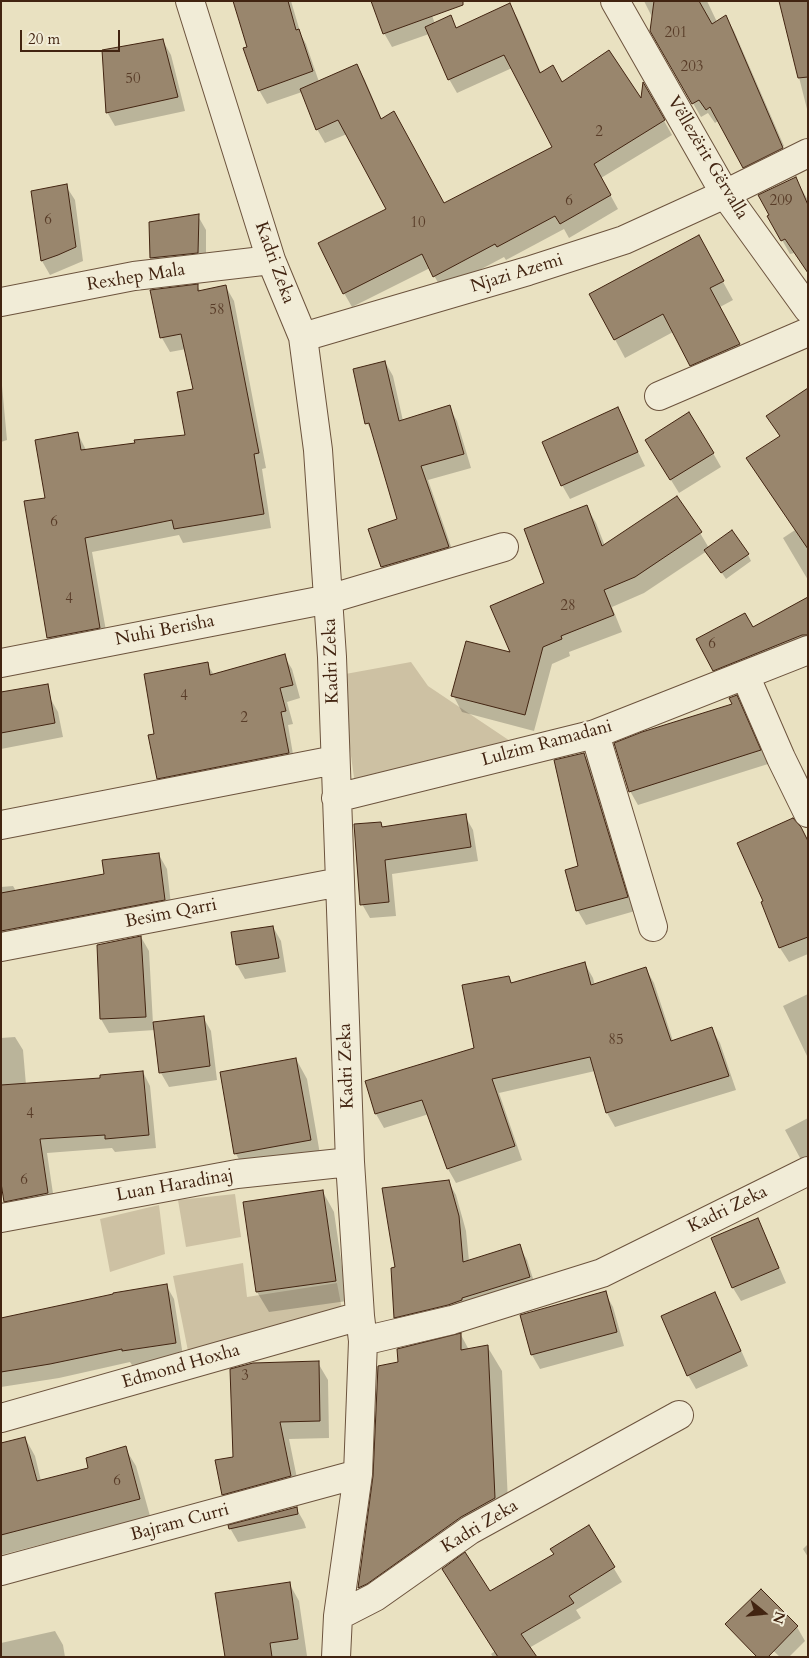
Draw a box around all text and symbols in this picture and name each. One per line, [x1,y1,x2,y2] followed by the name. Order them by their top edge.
[22,20,122,52] scale bar
[664,25,688,43] house number: 201
[28,29,60,49] text: 20 m
[680,59,704,77] house number: 203
[125,71,141,89] house number: 50
[662,92,752,224] street label: Vëllezërit Gërvalla
[595,124,603,142] house number: 2
[565,193,573,211] house number: 6
[769,193,793,211] house number: 209
[44,212,52,230] house number: 6
[410,215,426,233] house number: 10
[249,219,299,307] street label: Kadri Zeka
[468,250,566,298] street label: Njazi Azemi
[85,260,187,296] street label: Rexhep Mala
[209,302,225,320] house number: 58
[50,514,58,532] house number: 6
[65,591,73,609] house number: 4
[560,598,576,616] house number: 28
[114,611,216,651] street label: Nuhi Berisha
[320,618,344,704] street label: Kadri Zeka
[708,636,716,654] house number: 6
[180,688,188,706] house number: 4
[240,710,248,728] house number: 2
[479,716,615,772] street label: Lulzim Ramadani
[123,895,219,933] street label: Besim Qarri
[335,1023,359,1109] street label: Kadri Zeka
[608,1032,624,1050] house number: 85
[26,1106,34,1124] house number: 4
[115,1165,235,1207] street label: Luan Haradinaj
[20,1172,28,1190] house number: 6
[685,1182,771,1238] street label: Kadri Zeka
[120,1340,242,1394] street label: Edmond Hoxha
[241,1368,249,1386] house number: 3
[113,1473,121,1491] house number: 6
[438,1496,522,1558] street label: Kadri Zeka
[128,1499,232,1547] street label: Bajram Curri
[739,1588,789,1638] north arrow
[768,1609,790,1626] text: N

